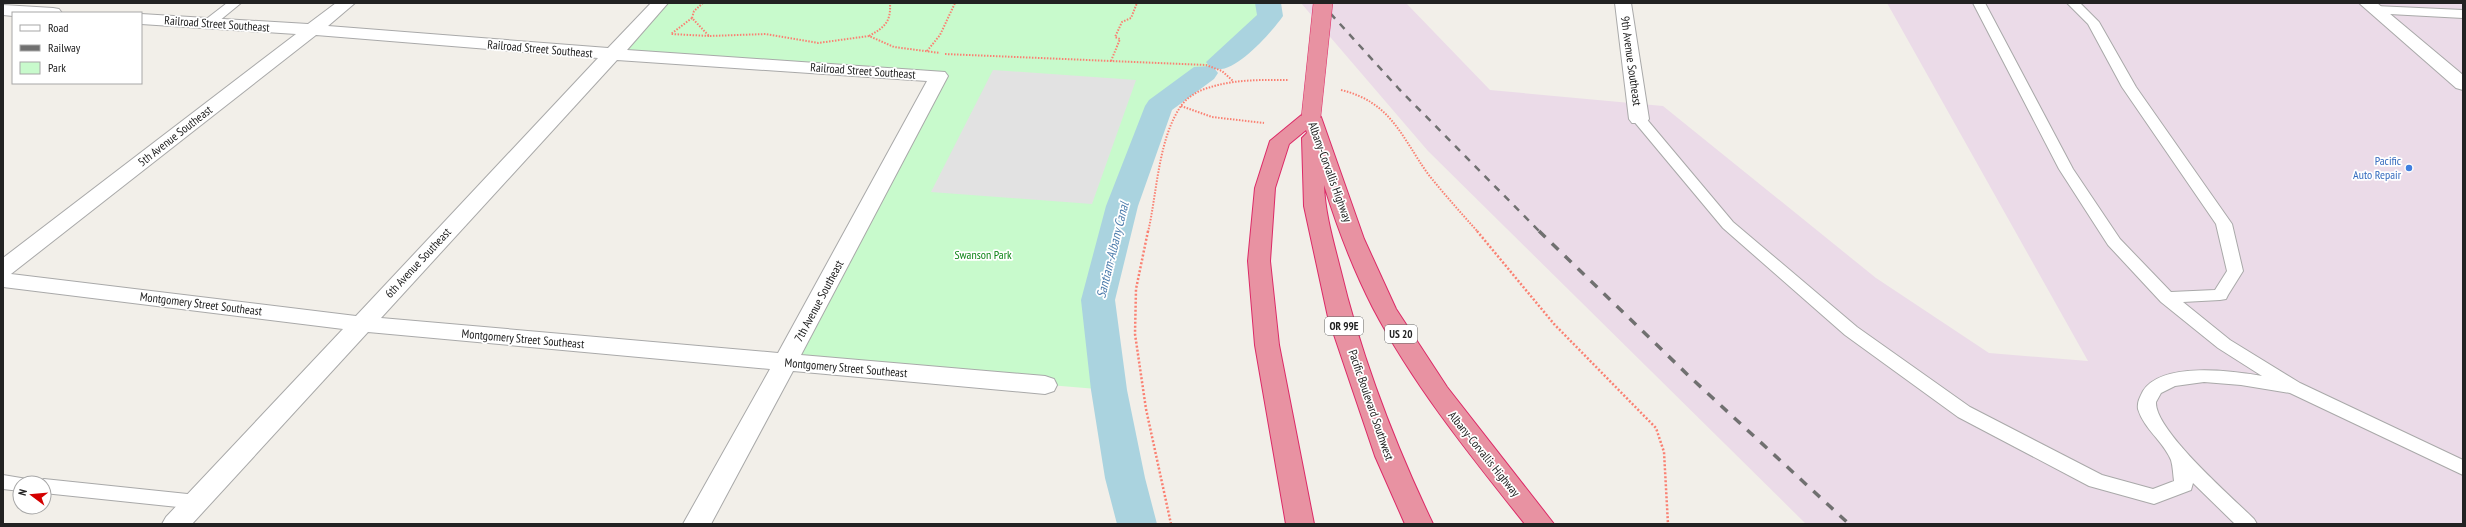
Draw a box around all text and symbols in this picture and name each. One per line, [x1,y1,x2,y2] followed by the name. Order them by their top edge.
[12,12,142,84] legend
[164,12,271,35] street label: Railroad Street Southeast
[1618,15,1645,107] street label: 9th Avenue Southeast
[48,20,68,35] text: Road
[487,36,594,61] street label: Railroad Street Southeast
[48,40,81,55] text: Railway
[810,59,917,82] street label: Railroad Street Southeast
[48,60,66,75] text: Park
[134,101,215,169] street label: 5th Avenue Southeast
[1305,120,1356,224] street label: Albany-Corvallis Highway
[2353,153,2402,182] place label: Pacific Auto Repair
[2404,163,2414,173] marker: Pacific Auto Repair
[1092,199,1133,300] water label: Santiam-Albany Canal
[381,224,454,301] street label: 6th Avenue Southeast
[954,247,1012,262] park label: Swanson Park
[791,257,847,344] street label: 7th Avenue Southeast
[139,289,264,319] street label: Montgomery Street Southeast
[1325,317,1363,335] road number: OR 99E
[1385,325,1417,343] road number: US 20
[461,326,586,351] street label: Montgomery Street Southeast
[1345,348,1398,463] street label: Pacific Boulevard Southwest
[784,355,909,380] street label: Montgomery Street Southeast
[1445,408,1524,500] street label: Albany-Corvallis Highway
[12,475,52,515] north arrow
[15,487,30,497] text: N

